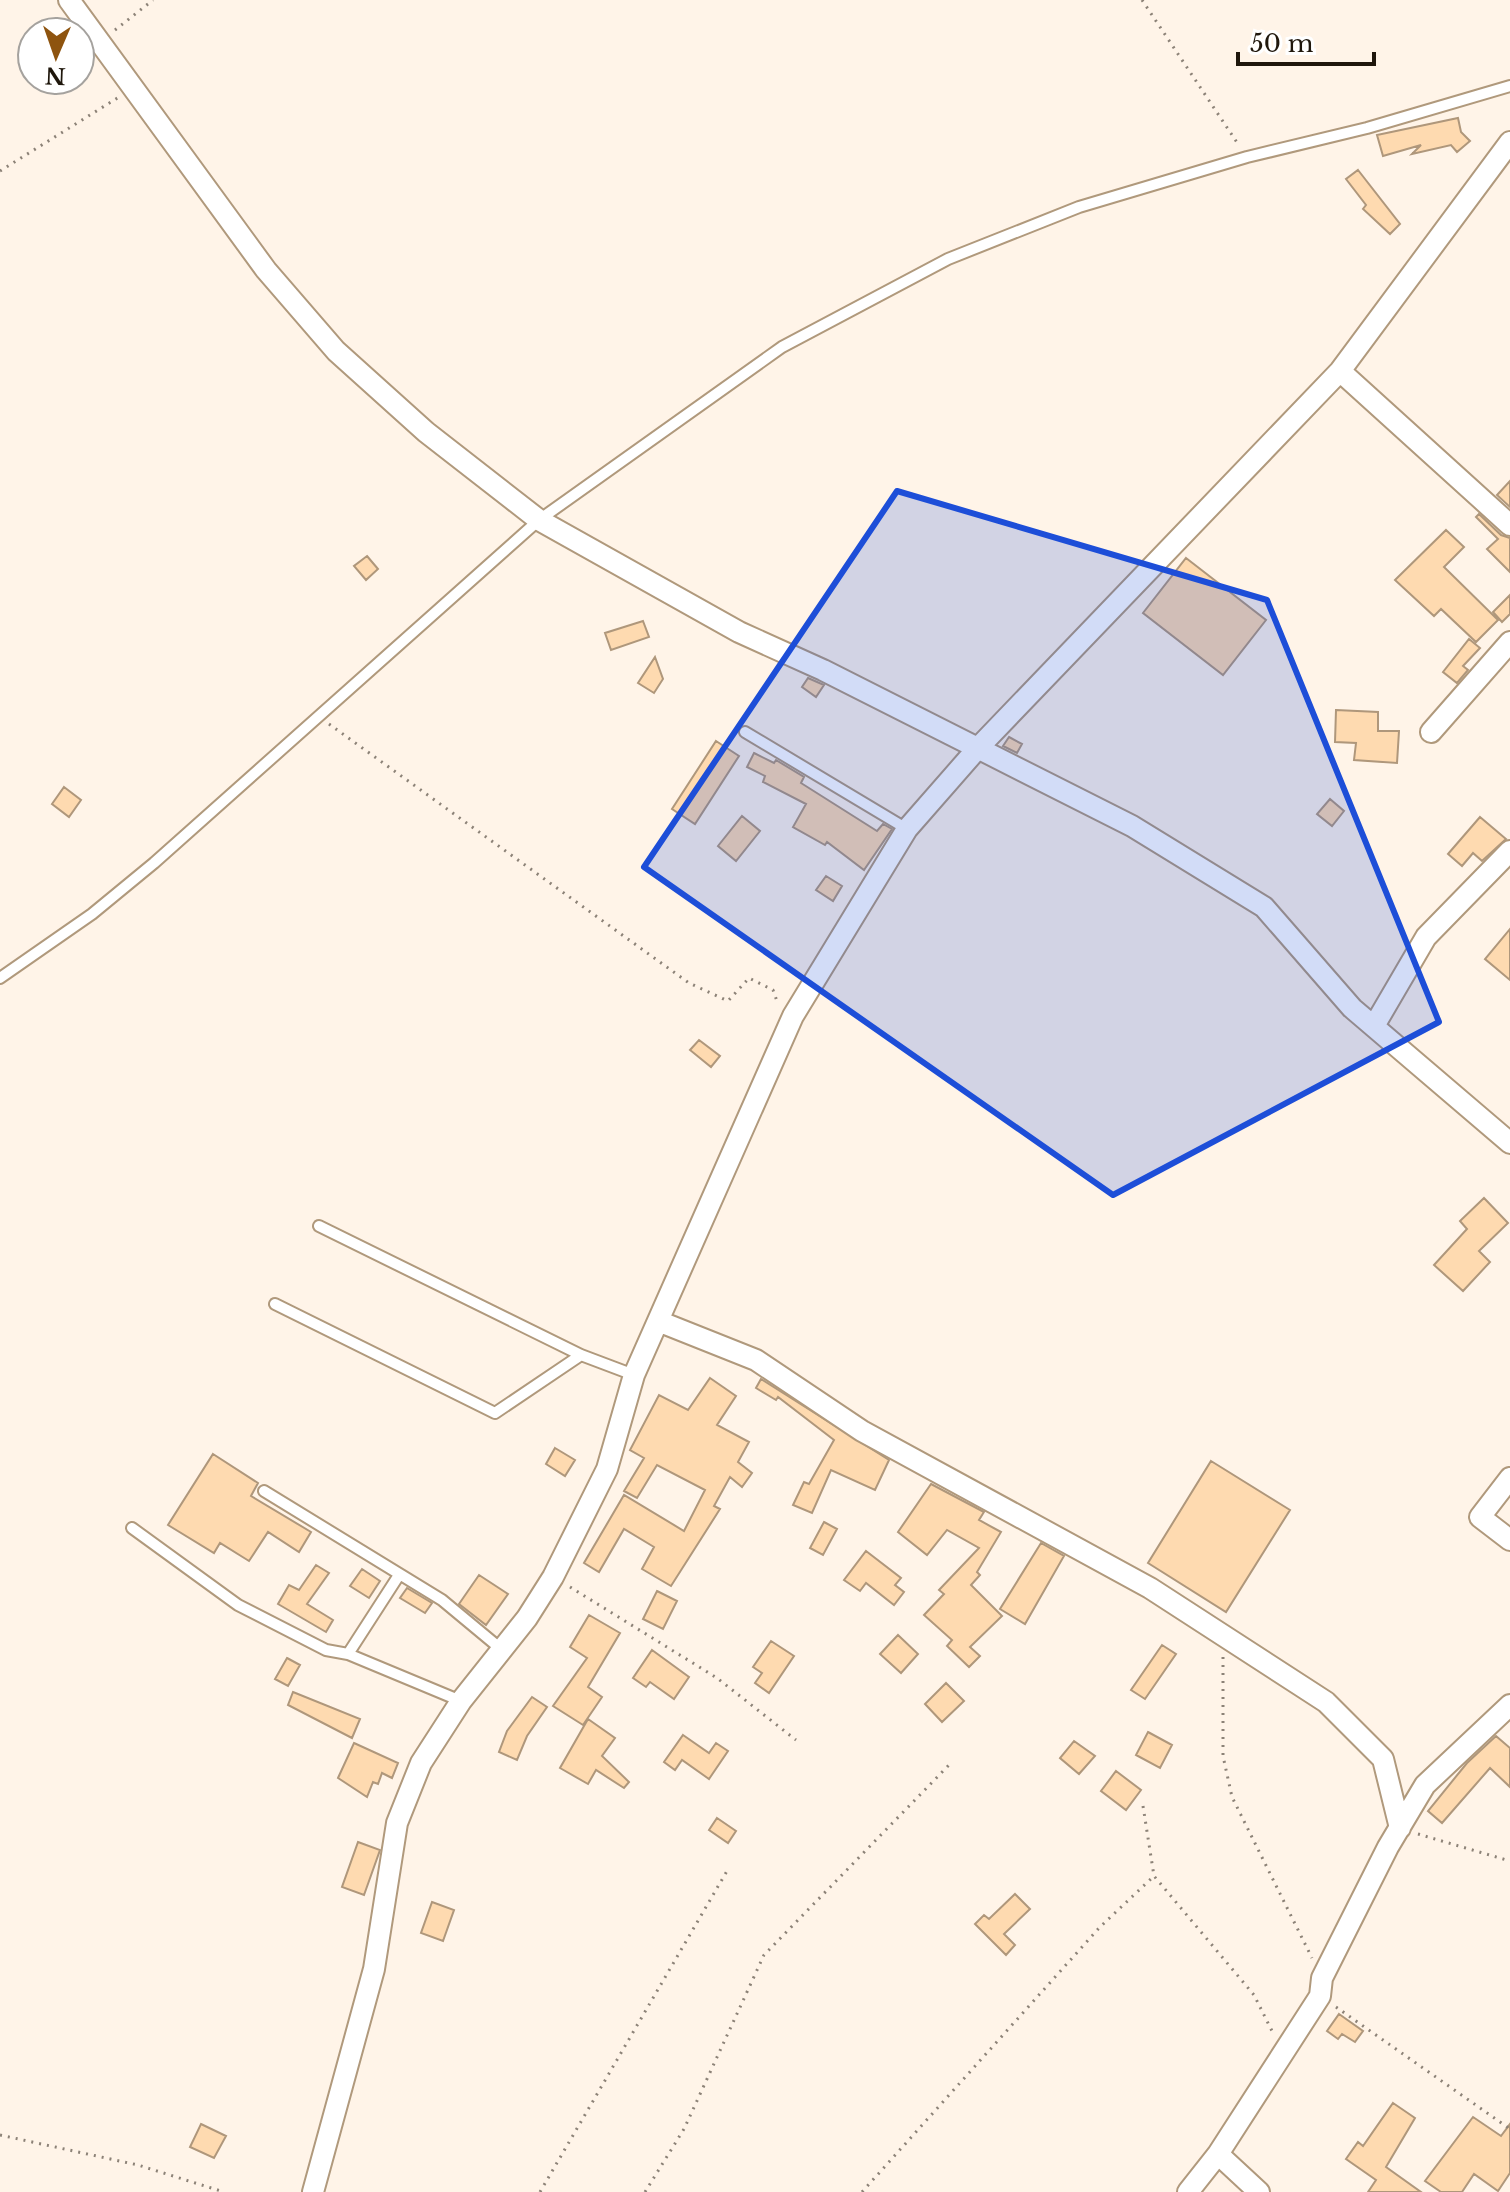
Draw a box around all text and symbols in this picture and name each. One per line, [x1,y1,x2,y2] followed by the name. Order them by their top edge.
[16,16,96,96] north arrow
[1238,16,1374,66] scale bar
[1250,29,1314,58] text: 50 m
[44,62,66,89] text: N

